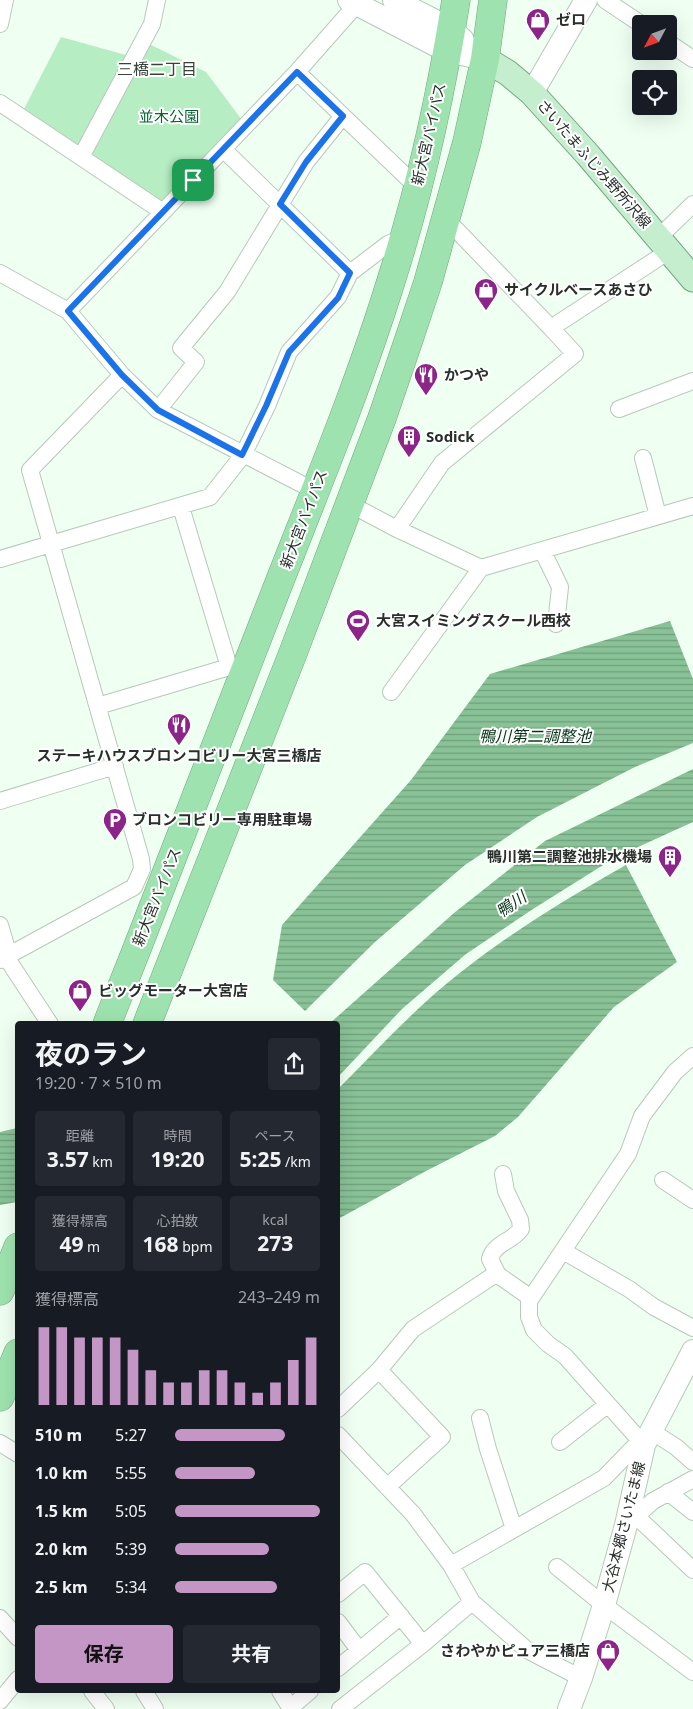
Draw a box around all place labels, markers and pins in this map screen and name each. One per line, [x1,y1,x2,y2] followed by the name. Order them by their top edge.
[525,7,551,41] shop icon: ゼロ
[556,9,586,29] place label: ゼロ
[172,159,214,201] pin
[473,277,499,311] shop icon: サイクルベースあさひ
[504,279,653,299] place label: サイクルベースあさひ
[413,362,439,396] restaurant icon: かつや
[444,364,489,384] place label: かつや
[396,424,422,458] building icon: Sodick
[426,426,475,446] place label: Sodick
[345,608,371,642] sports icon: 大宮スイミングスクール西校
[376,610,571,630] place label: 大宮スイミングスクール西校
[166,712,192,746] restaurant icon: ステーキハウスブロンコビリー大宮三橋店
[36,745,322,765] place label: ステーキハウスブロンコビリー大宮三橋店
[102,807,128,841] parking icon: ブロンコビリー専用駐車場
[132,809,312,829] place label: ブロンコビリー専用駐車場
[657,844,683,878] building icon: 鴨川第二調整池排水機場
[487,846,652,866] place label: 鴨川第二調整池排水機場
[67,978,93,1012] shop icon: ビッグモーター大宮店
[98,980,248,1000] place label: ビッグモーター大宮店
[595,1638,621,1672] shop icon: さわやかピュア三橋店
[440,1640,590,1660] place label: さわやかピュア三橋店

